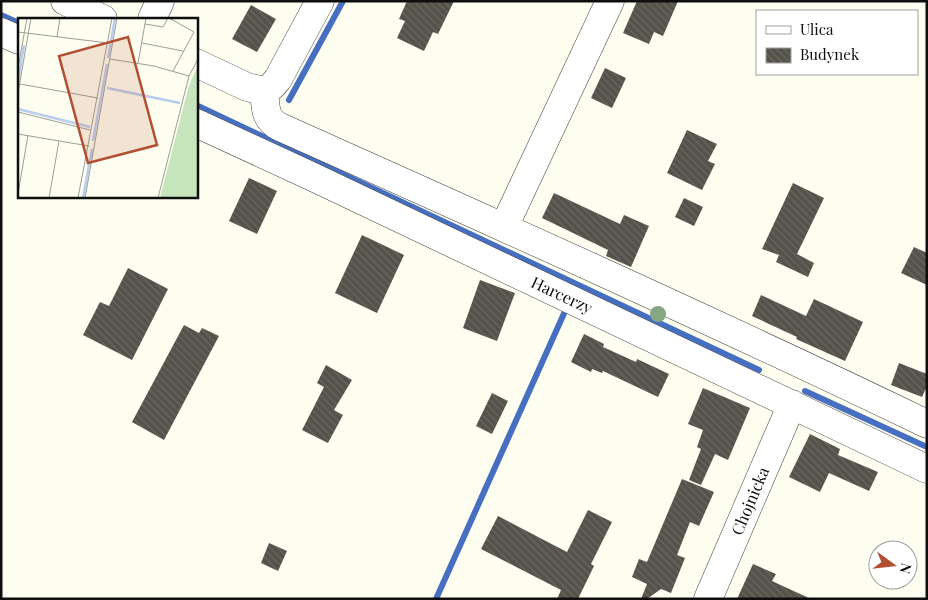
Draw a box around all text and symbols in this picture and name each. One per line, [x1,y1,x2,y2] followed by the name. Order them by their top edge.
[756,10,918,75] legend
[18,18,198,198] inset map
[800,19,834,39] text: Ulica
[800,44,860,64] text: Budynek
[528,271,596,318] street label: Harcerzy
[726,464,773,538] street label: Chojnicka
[868,540,918,590] north arrow
[896,561,917,576] text: N

